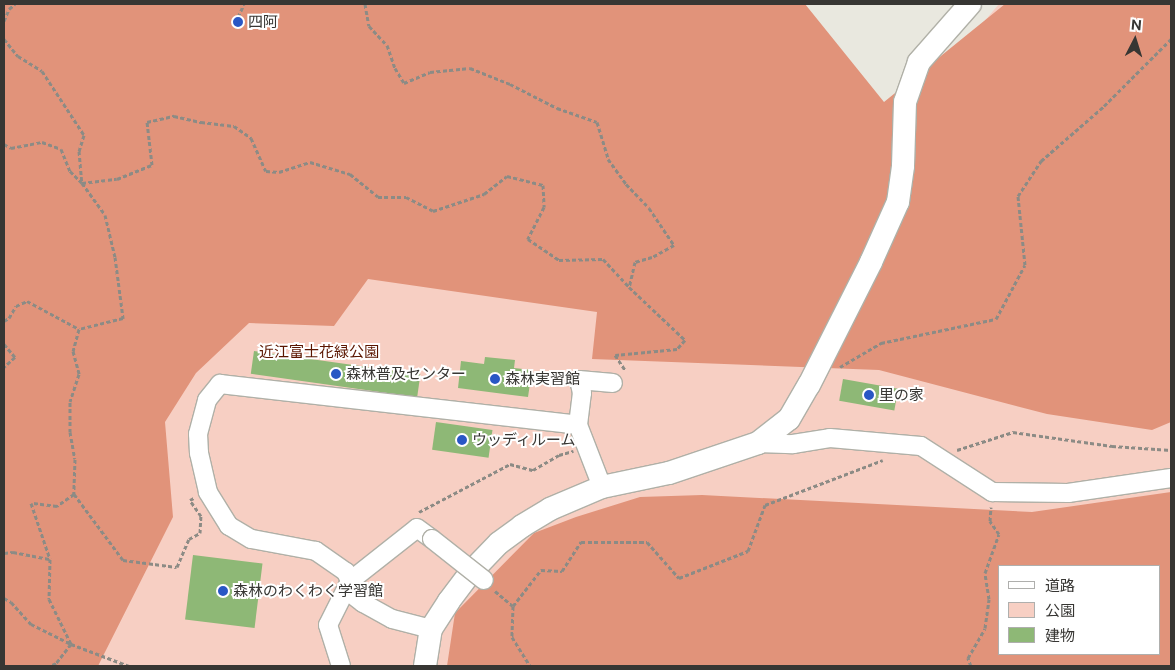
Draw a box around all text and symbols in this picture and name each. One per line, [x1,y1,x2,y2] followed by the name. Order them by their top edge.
[248,13,278,31] place label: 四阿
[1110,15,1160,65] north arrow
[232,16,244,28] marker: 四阿
[1130,17,1142,34] text: N
[259,343,379,361] park label: 近江富士花緑公園
[346,365,466,383] place label: 森林普及センター
[330,368,342,380] marker: 森林普及センター
[505,370,580,388] place label: 森林実習館
[489,373,501,385] marker: 森林実習館
[879,386,924,404] place label: 里の家
[863,389,875,401] marker: 里の家
[472,431,577,449] place label: ウッディルーム
[456,434,468,446] marker: ウッディルーム
[998,565,1160,655] legend
[1045,577,1075,594] text: 道路
[233,582,383,600] place label: 森林のわくわく学習館
[217,585,229,597] marker: 森林のわくわく学習館
[1045,602,1075,619] text: 公園
[1045,627,1075,644] text: 建物

